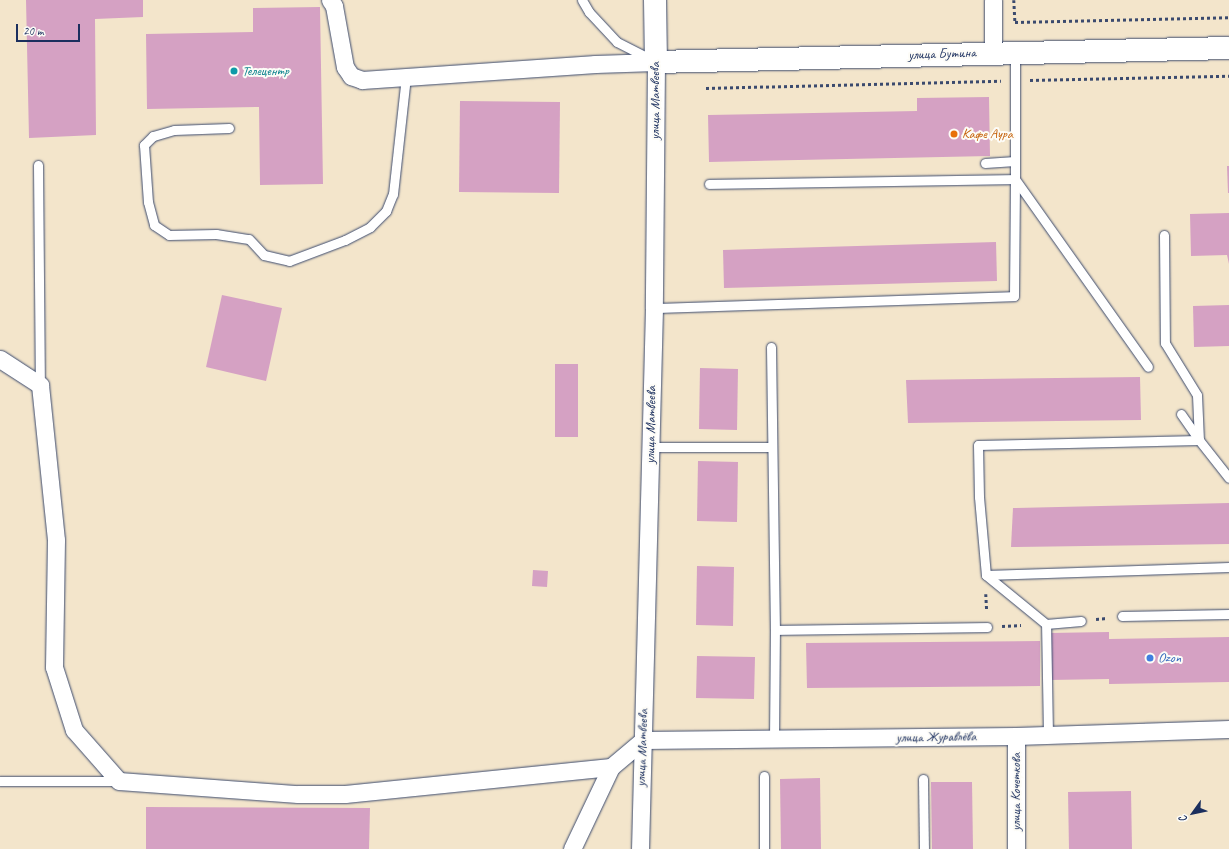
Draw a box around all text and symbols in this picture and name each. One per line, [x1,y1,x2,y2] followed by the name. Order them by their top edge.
[18,16,82,42] scale bar
[23,23,43,39] text: 20 m
[908,44,976,64] street label: улица Бутина
[647,62,663,140] street label: улица Матвеева
[242,63,289,79] place label: Телецентр
[229,66,239,76] marker: Телецентр
[962,126,1012,142] place label: Кафе Аура
[949,129,959,139] marker: Кафе Аура
[642,386,660,464] street label: улица Матвеева
[1158,650,1181,666] place label: Ozon
[1145,653,1155,663] marker: Ozon
[632,709,652,787] street label: улица Матвеева
[896,728,976,746] street label: улица Журавлёва
[1008,752,1024,832] street label: улица Кочеткова
[1173,793,1213,833] north arrow
[1176,813,1190,826] text: С

